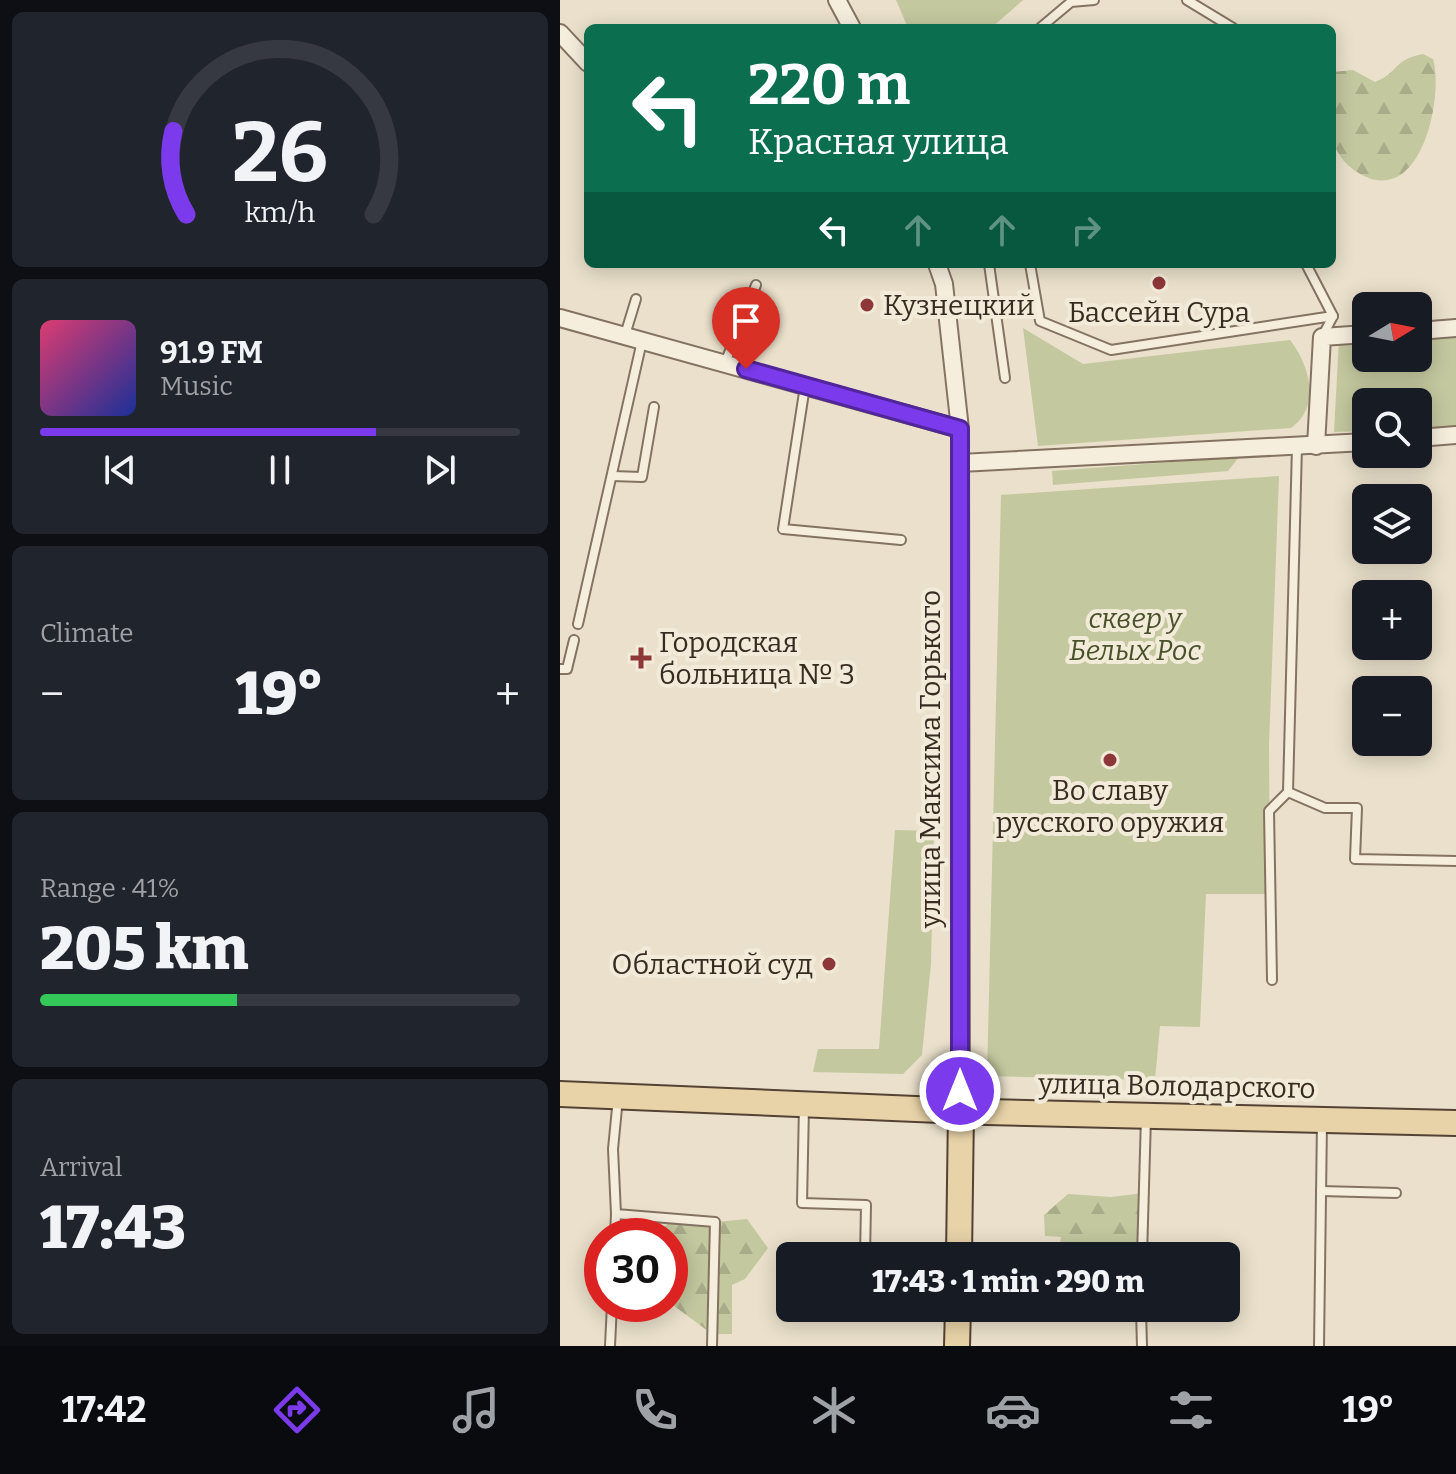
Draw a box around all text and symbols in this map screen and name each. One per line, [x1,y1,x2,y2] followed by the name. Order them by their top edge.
[748,52,910,119] text: 220 m
[616,56,720,160] icon: left
[232,103,328,203] text: 26
[748,120,1009,164] text: Красная улица
[245,196,316,231] text: km/h
[812,208,856,252] icon: left
[896,208,940,252] icon: ahead
[980,208,1024,252] icon: ahead
[1064,208,1108,252] icon: right
[1150,274,1168,292] marker: Бассейн Сура
[712,287,780,369] pin
[883,289,1035,322] place label: Кузнецкий
[1352,292,1432,372] north arrow
[1352,292,1432,756] map controls
[858,296,876,314] marker: Кузнецкий
[1068,296,1250,329] place label: Бассейн Сура
[724,299,768,343] icon: arrive
[160,335,263,371] text: 91.9 FM
[160,371,233,402] text: Music
[1352,388,1432,468] button: search
[98,448,142,492] icon: previous
[258,448,302,492] icon: pause
[418,448,462,492] icon: next
[1352,484,1432,564] button: layers
[1352,580,1432,660] button: +
[914,590,947,929] street label: улица Максима Горького
[1069,602,1202,667] park label: сквер у Белых Рос
[40,618,134,649] text: Climate
[659,626,855,691] place label: Городская больница № 3
[630,647,652,669] marker: Городская больница № 3
[235,658,324,730] text: 19°
[40,668,64,721] text: −
[495,668,520,721] text: +
[1352,676,1432,756] button: −
[1101,751,1119,769] marker: Во славу русского оружия
[996,774,1224,839] place label: Во славу русского оружия
[40,873,179,904] text: Range · 41%
[40,913,249,985] text: 205 km
[612,948,813,981] place label: Областной суд
[820,955,838,973] marker: Областной суд
[918,1049,1002,1133] position arrow
[1037,1067,1316,1105] street label: улица Володарского
[40,1152,122,1183] text: Arrival
[40,1192,186,1264] text: 17:43
[584,1218,688,1322] speed limit sign: 30
[872,1264,1144,1300] text: 17:43 · 1 min · 290 m
[269,1382,325,1438] icon: directions
[448,1382,504,1438] icon: music
[627,1382,683,1438] icon: phone
[806,1382,862,1438] icon: climate
[985,1382,1041,1438] icon: car
[1163,1382,1219,1438] icon: filters
[61,1388,147,1432] text: 17:42
[1342,1388,1395,1432] text: 19°

